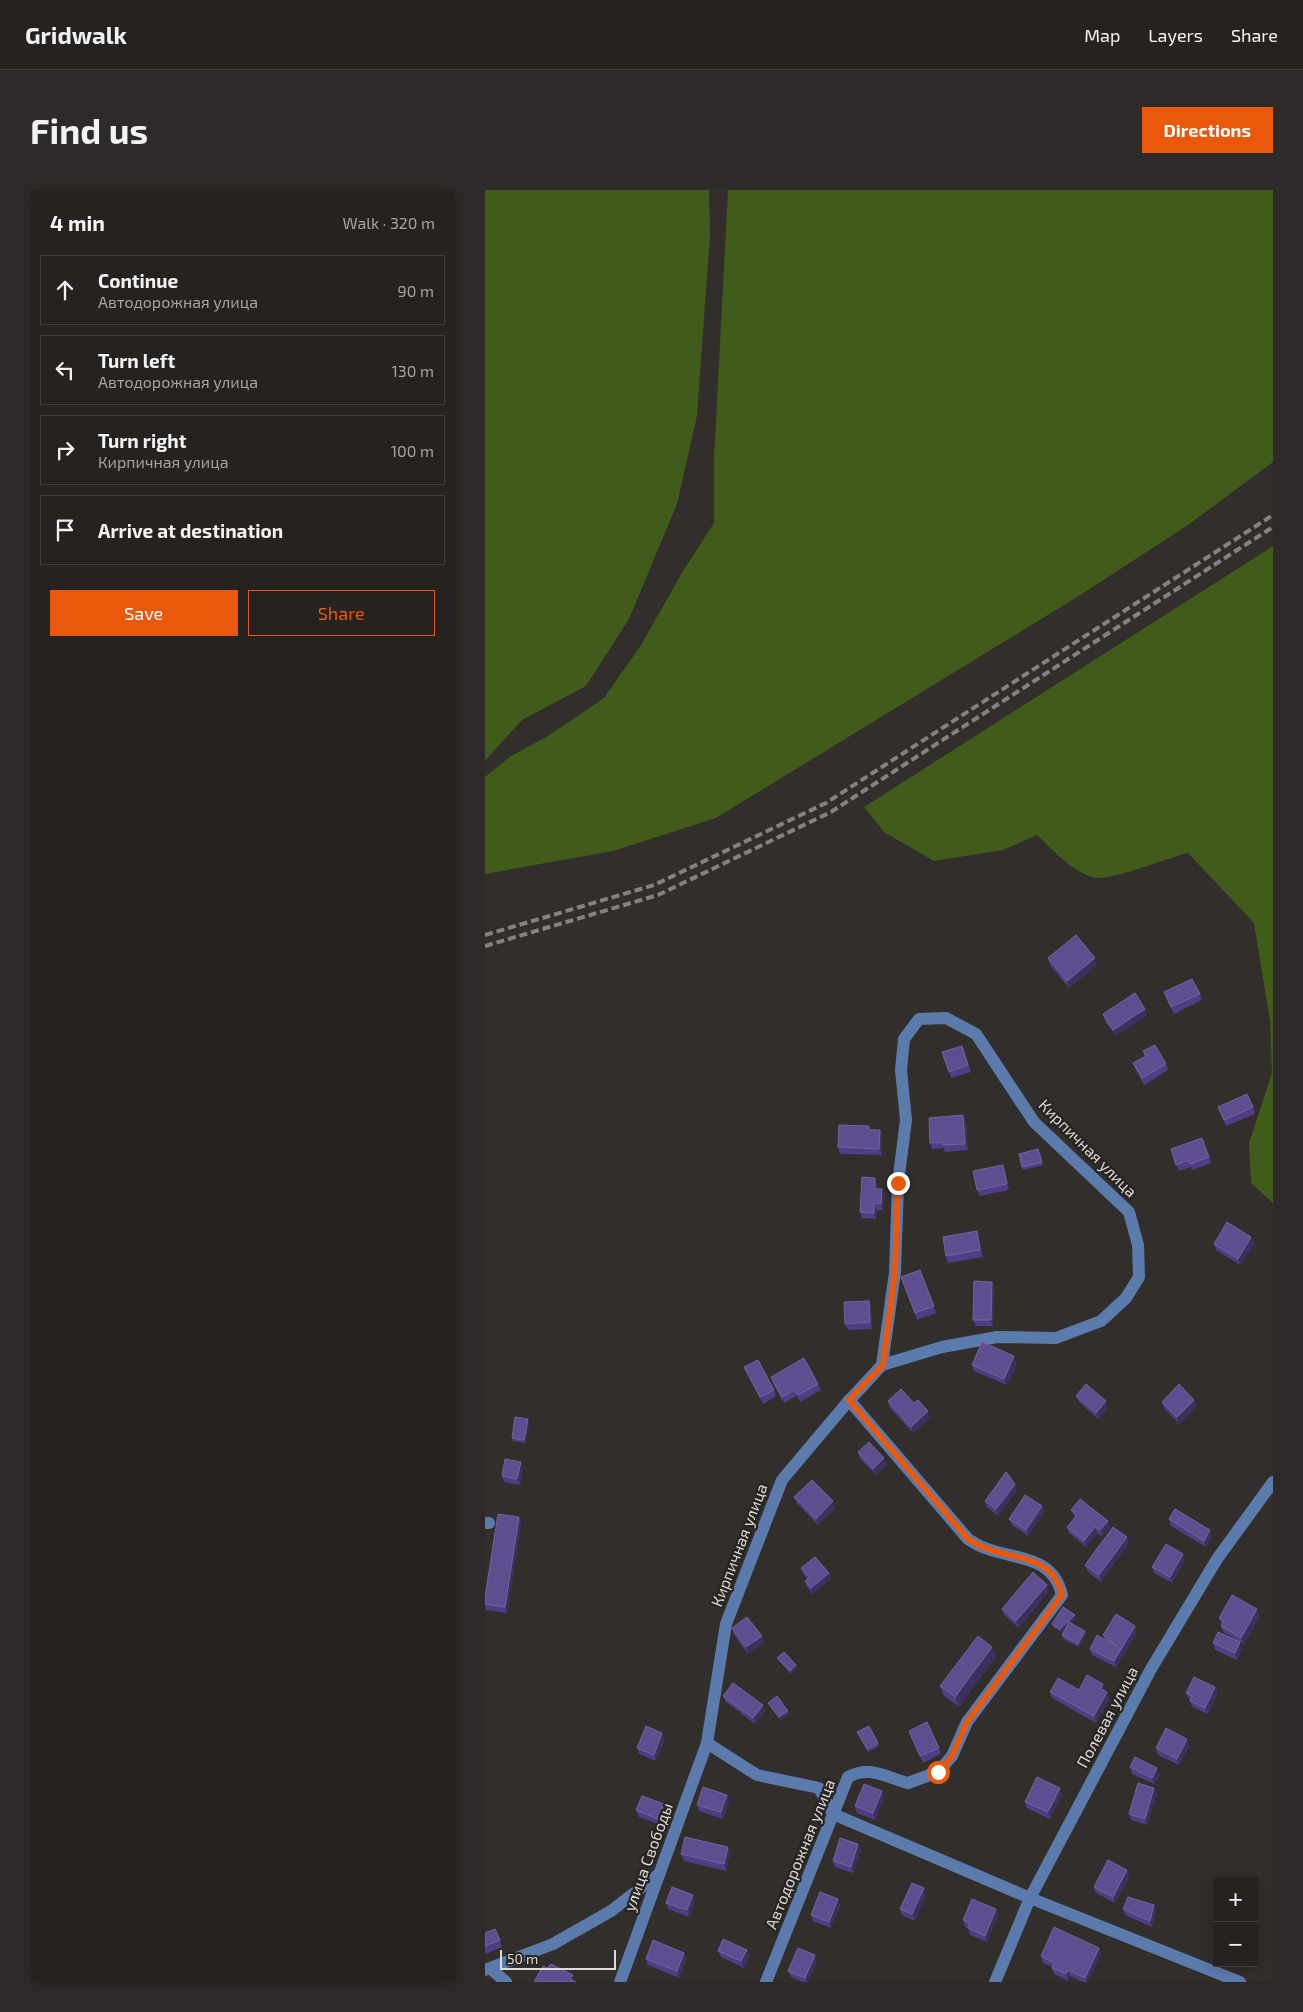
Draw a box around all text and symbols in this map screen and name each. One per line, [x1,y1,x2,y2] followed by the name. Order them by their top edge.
[25,20,127,49] text: Gridwalk
[1084,24,1120,46] text: Map
[1148,24,1203,46] text: Layers
[1231,24,1278,46] text: Share
[1142,107,1273,153] button: Directions
[30,109,148,151] text: Find us
[50,210,105,235] text: 4 min
[342,213,435,232] text: Walk · 320 m
[98,269,178,292] text: Continue
[51,276,79,304] icon: ahead
[398,281,434,300] text: 90 m
[98,292,258,311] text: Автодорожная улица
[98,349,175,372] text: Turn left
[51,356,79,384] icon: left
[392,361,434,380] text: 130 m
[98,372,258,391] text: Автодорожная улица
[98,429,186,452] text: Turn right
[51,436,79,464] icon: right
[391,441,434,460] text: 100 m
[98,452,229,471] text: Кирпичная улица
[51,516,79,544] icon: arrive
[98,519,283,542] text: Arrive at destination
[50,590,238,636] button: Save
[248,590,435,636] button: Share
[1035,1095,1141,1201] street label: Кирпичная улица
[887,1172,910,1195] route end
[706,1480,772,1610] street label: Кирпичная улица
[1072,1663,1142,1771] street label: Полевая улица
[927,1761,950,1784] route start
[761,1776,839,1932] street label: Автодорожная улица
[619,1800,677,1914] street label: улица Свободы
[1213,1877,1258,1967] map controls
[1213,1877,1258,1922] button: +
[1213,1922,1258,1967] button: −
[500,1947,616,1970] scale bar
[507,1950,538,1967] text: 50 m

